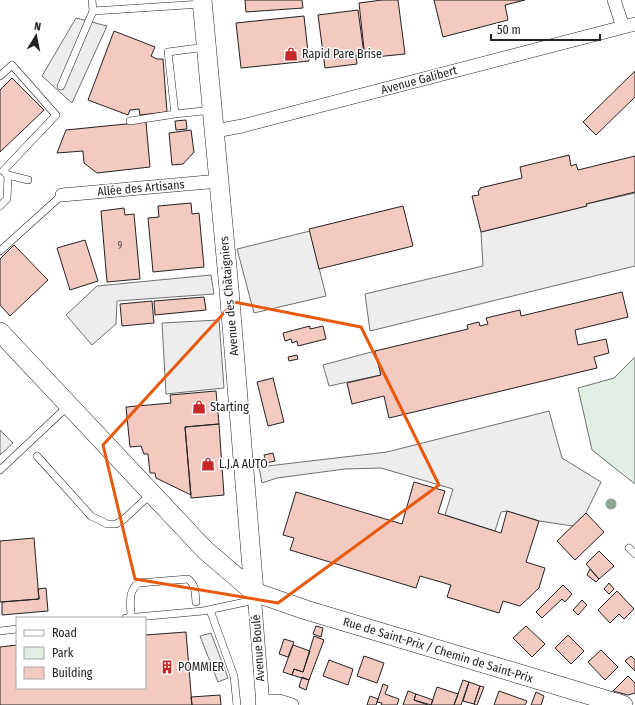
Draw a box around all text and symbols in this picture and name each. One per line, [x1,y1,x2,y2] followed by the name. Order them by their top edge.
[16,16,56,56] north arrow
[491,16,600,42] scale bar
[33,20,42,34] text: N
[497,23,521,37] text: 50 m
[283,46,299,62] shop icon: Rapid Pare Brise
[302,47,382,61] place label: Rapid Pare Brise
[379,63,459,97] street label: Avenue Galibert
[97,177,185,199] street label: Allée des Artisans
[217,236,241,356] street label: Avenue des Châtaigniers
[118,240,123,252] house number: 9
[191,399,207,415] shop icon: Starting
[210,400,249,414] place label: Starting
[200,456,216,472] shop icon: L.J.A AUTO
[219,457,268,471] place label: L.J.A AUTO
[249,614,267,682] street label: Avenue Boulé
[341,614,535,686] street label: Rue de Saint-Prix / Chemin de Saint-Prix
[16,617,146,689] legend
[52,626,77,640] text: Road
[52,646,74,660] text: Park
[159,659,175,675] building icon: POMMIER
[178,660,225,674] place label: POMMIER
[52,666,93,680] text: Building

